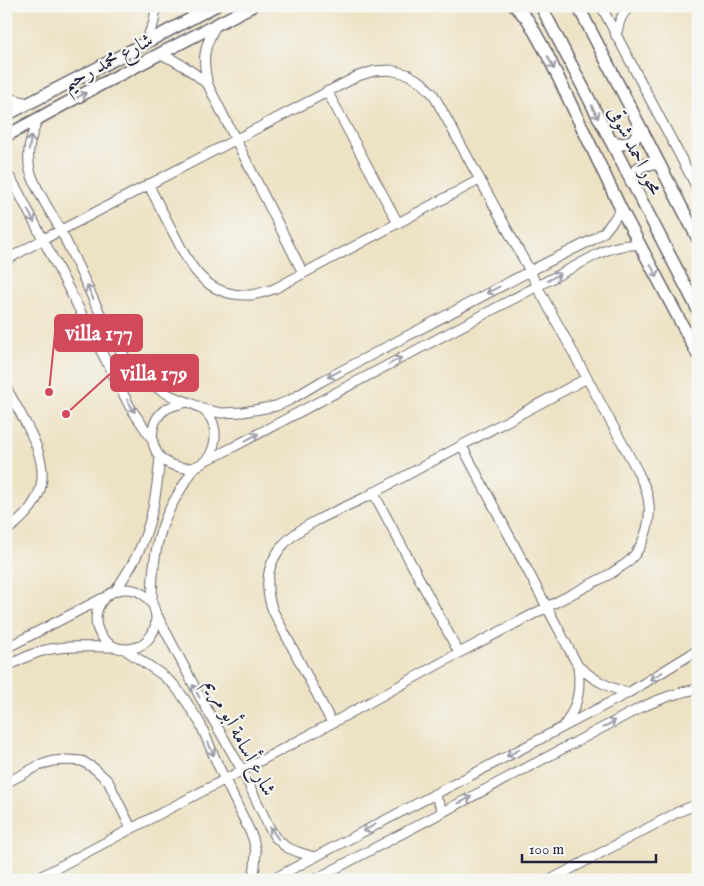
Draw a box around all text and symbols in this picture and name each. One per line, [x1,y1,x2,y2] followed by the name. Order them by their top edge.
[58,28,160,102] street label: شارع محمد رحيم
[547,55,556,70] one-way arrow
[72,90,86,100] one-way arrow
[602,102,668,199] street label: محور احمد شوقى
[591,104,600,119] one-way arrow
[25,136,35,152] one-way arrow
[27,208,37,222] one-way arrow
[650,263,659,278] one-way arrow
[547,272,562,282] one-way arrow
[85,284,95,299] one-way arrow
[486,285,501,295] one-way arrow
[55,315,142,351] callout: villa 177
[64,321,133,348] text: villa 177
[111,355,198,391] callout: villa 179
[388,356,403,366] one-way arrow
[120,361,187,388] text: villa 179
[327,370,342,379] one-way arrow
[126,399,136,413] one-way arrow
[244,432,259,442] one-way arrow
[650,671,664,681] one-way arrow
[195,673,284,802] street label: شارع أسامة أبو مريم
[191,683,201,698] one-way arrow
[601,719,616,728] one-way arrow
[207,741,217,756] one-way arrow
[506,748,521,758] one-way arrow
[458,795,473,805] one-way arrow
[362,823,377,833] one-way arrow
[269,826,279,840] one-way arrow
[522,831,655,863] scale bar
[529,840,565,859] text: 100 m

